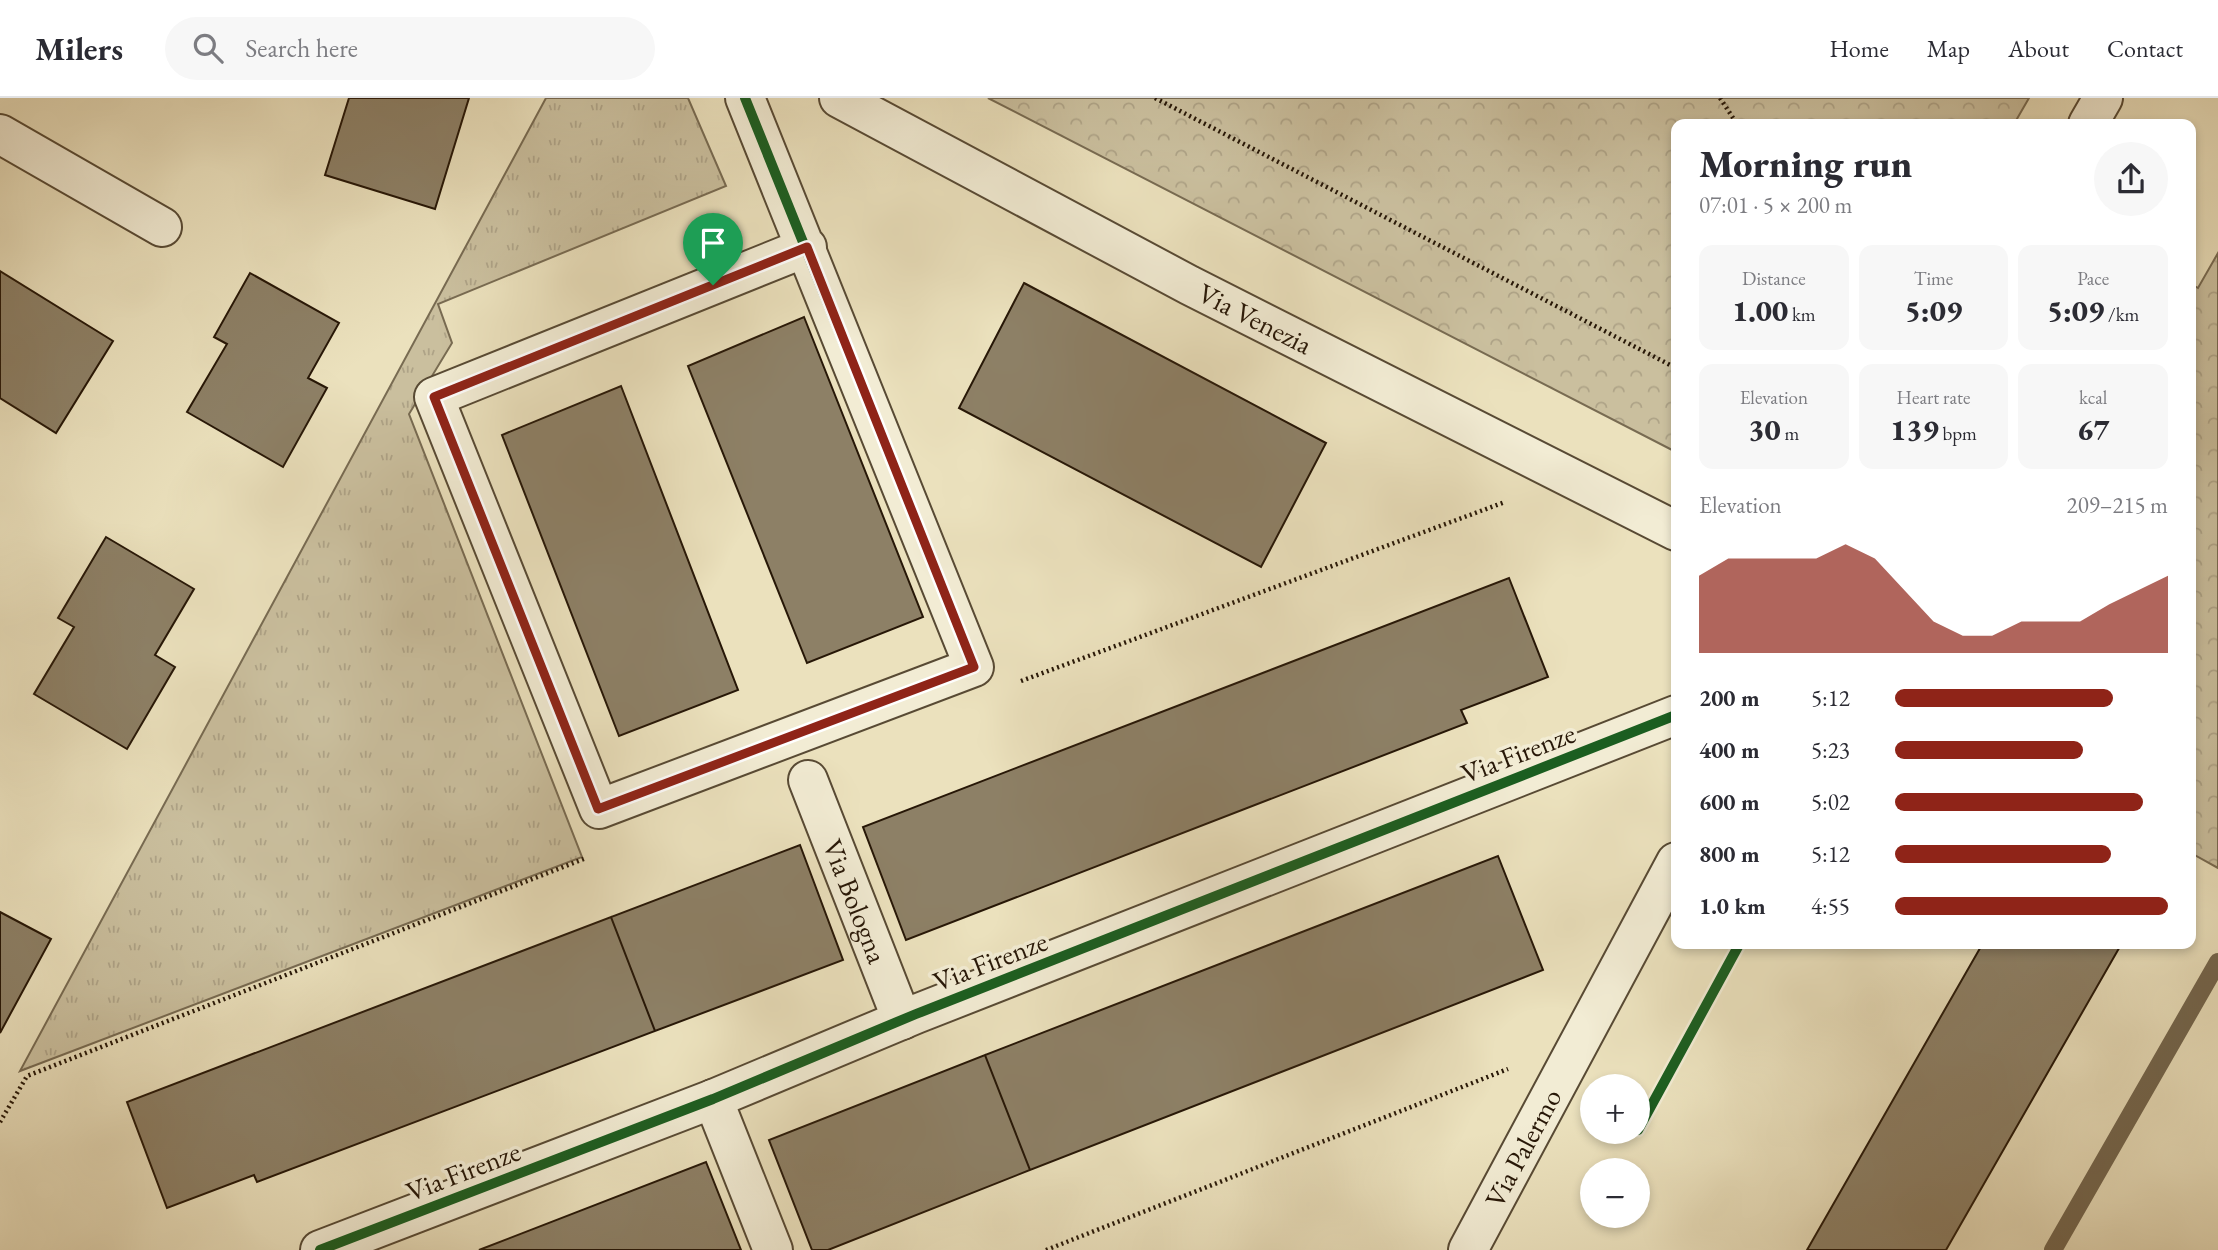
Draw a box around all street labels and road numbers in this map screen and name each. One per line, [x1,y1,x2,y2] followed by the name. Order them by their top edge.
[1192,275,1319,363] street label: Via Venezia
[1456,715,1580,791] street label: Via Firenze
[815,834,896,969] street label: Via Bologna
[928,923,1052,999] street label: Via Firenze
[1476,1082,1569,1214] street label: Via Palermo
[401,1133,525,1209] street label: Via Firenze

